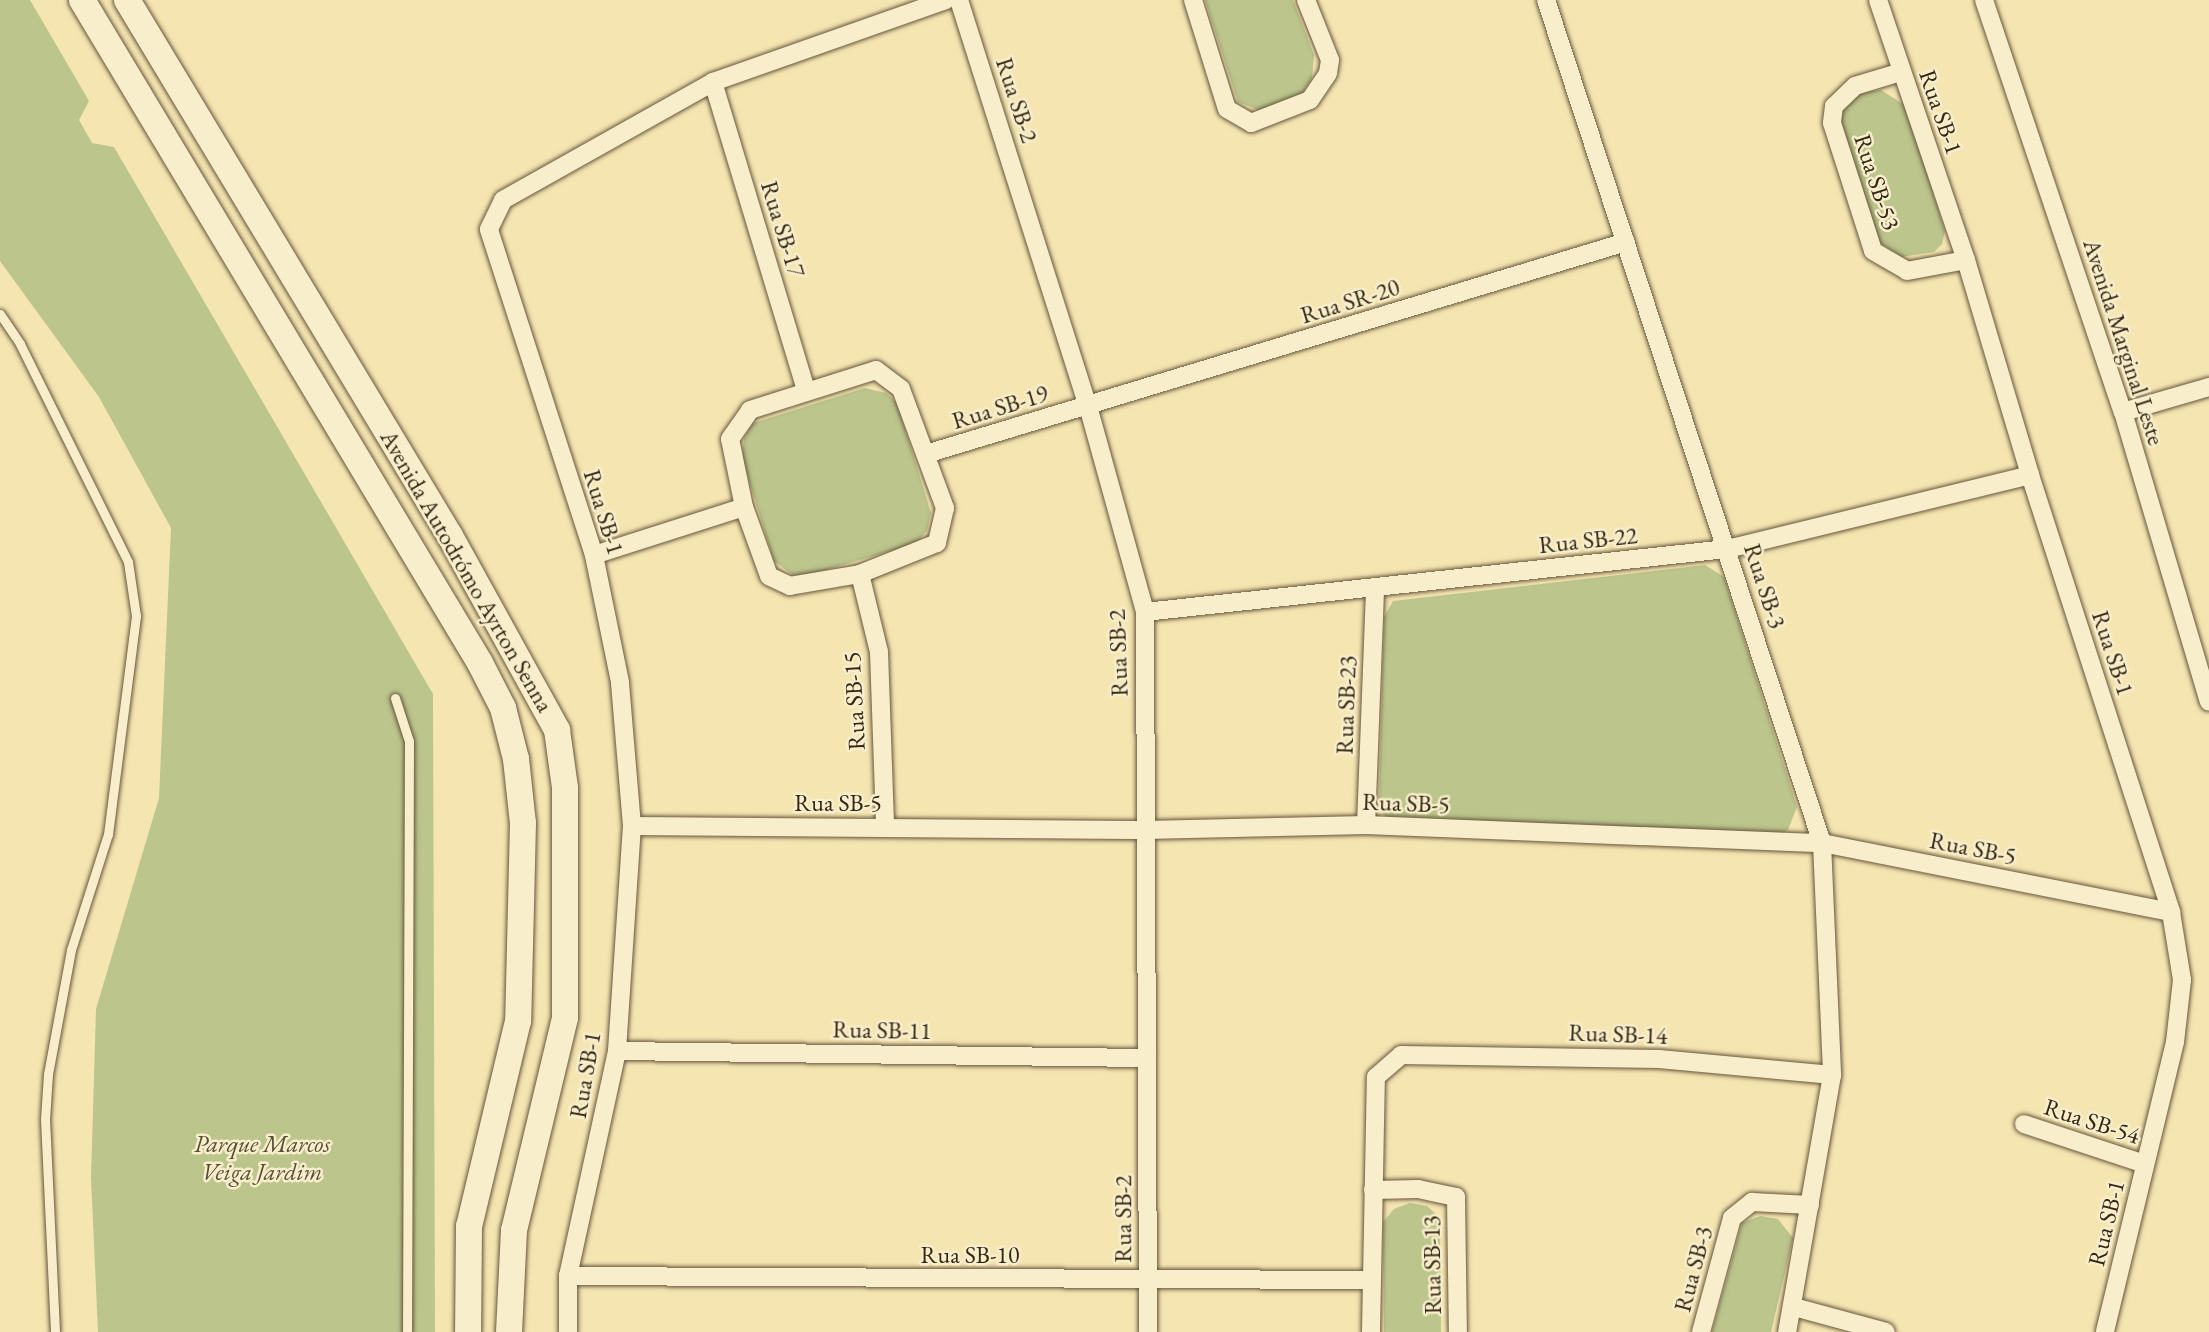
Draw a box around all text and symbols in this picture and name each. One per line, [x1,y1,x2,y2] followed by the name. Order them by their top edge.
[990,54,1044,146] street label: Rua SB-2
[1913,66,1969,158] street label: Rua SB-1
[1848,130,1906,234] street label: Rua SB-53
[755,177,811,281] street label: Rua SB-17
[2077,235,2171,449] street label: Avenida Marginal Leste
[1297,272,1403,330] street label: Rua SR-20
[948,379,1052,435] street label: Rua SB-19
[374,425,560,717] street label: Avenida Autodrómo Ayrton Senna
[577,466,631,558] street label: Rua SB-1
[1537,521,1639,559] street label: Rua SB-22
[1738,540,1792,632] street label: Rua SB-3
[2086,607,2140,699] street label: Rua SB-1
[1102,609,1134,697] street label: Rua SB-2
[837,651,871,751] street label: Rua SB-15
[1330,655,1362,755] street label: Rua SB-23
[1362,787,1450,819] street label: Rua SB-5
[794,789,882,817] street label: Rua SB-5
[1927,826,2019,870] street label: Rua SB-5
[832,1015,932,1045] street label: Rua SB-11
[1568,1018,1668,1050] street label: Rua SB-14
[563,1029,607,1121] street label: Rua SB-1
[2040,1092,2144,1150] street label: Rua SB-54
[194,1130,330,1186] park label: Parque Marcos Veiga Jardim
[1109,1175,1137,1263] street label: Rua SB-2
[2081,1177,2131,1269] street label: Rua SB-1
[1417,1215,1447,1315] street label: Rua SB-13
[1668,1223,1718,1315] street label: Rua SB-3
[921,1241,1019,1269] street label: Rua SB-10

